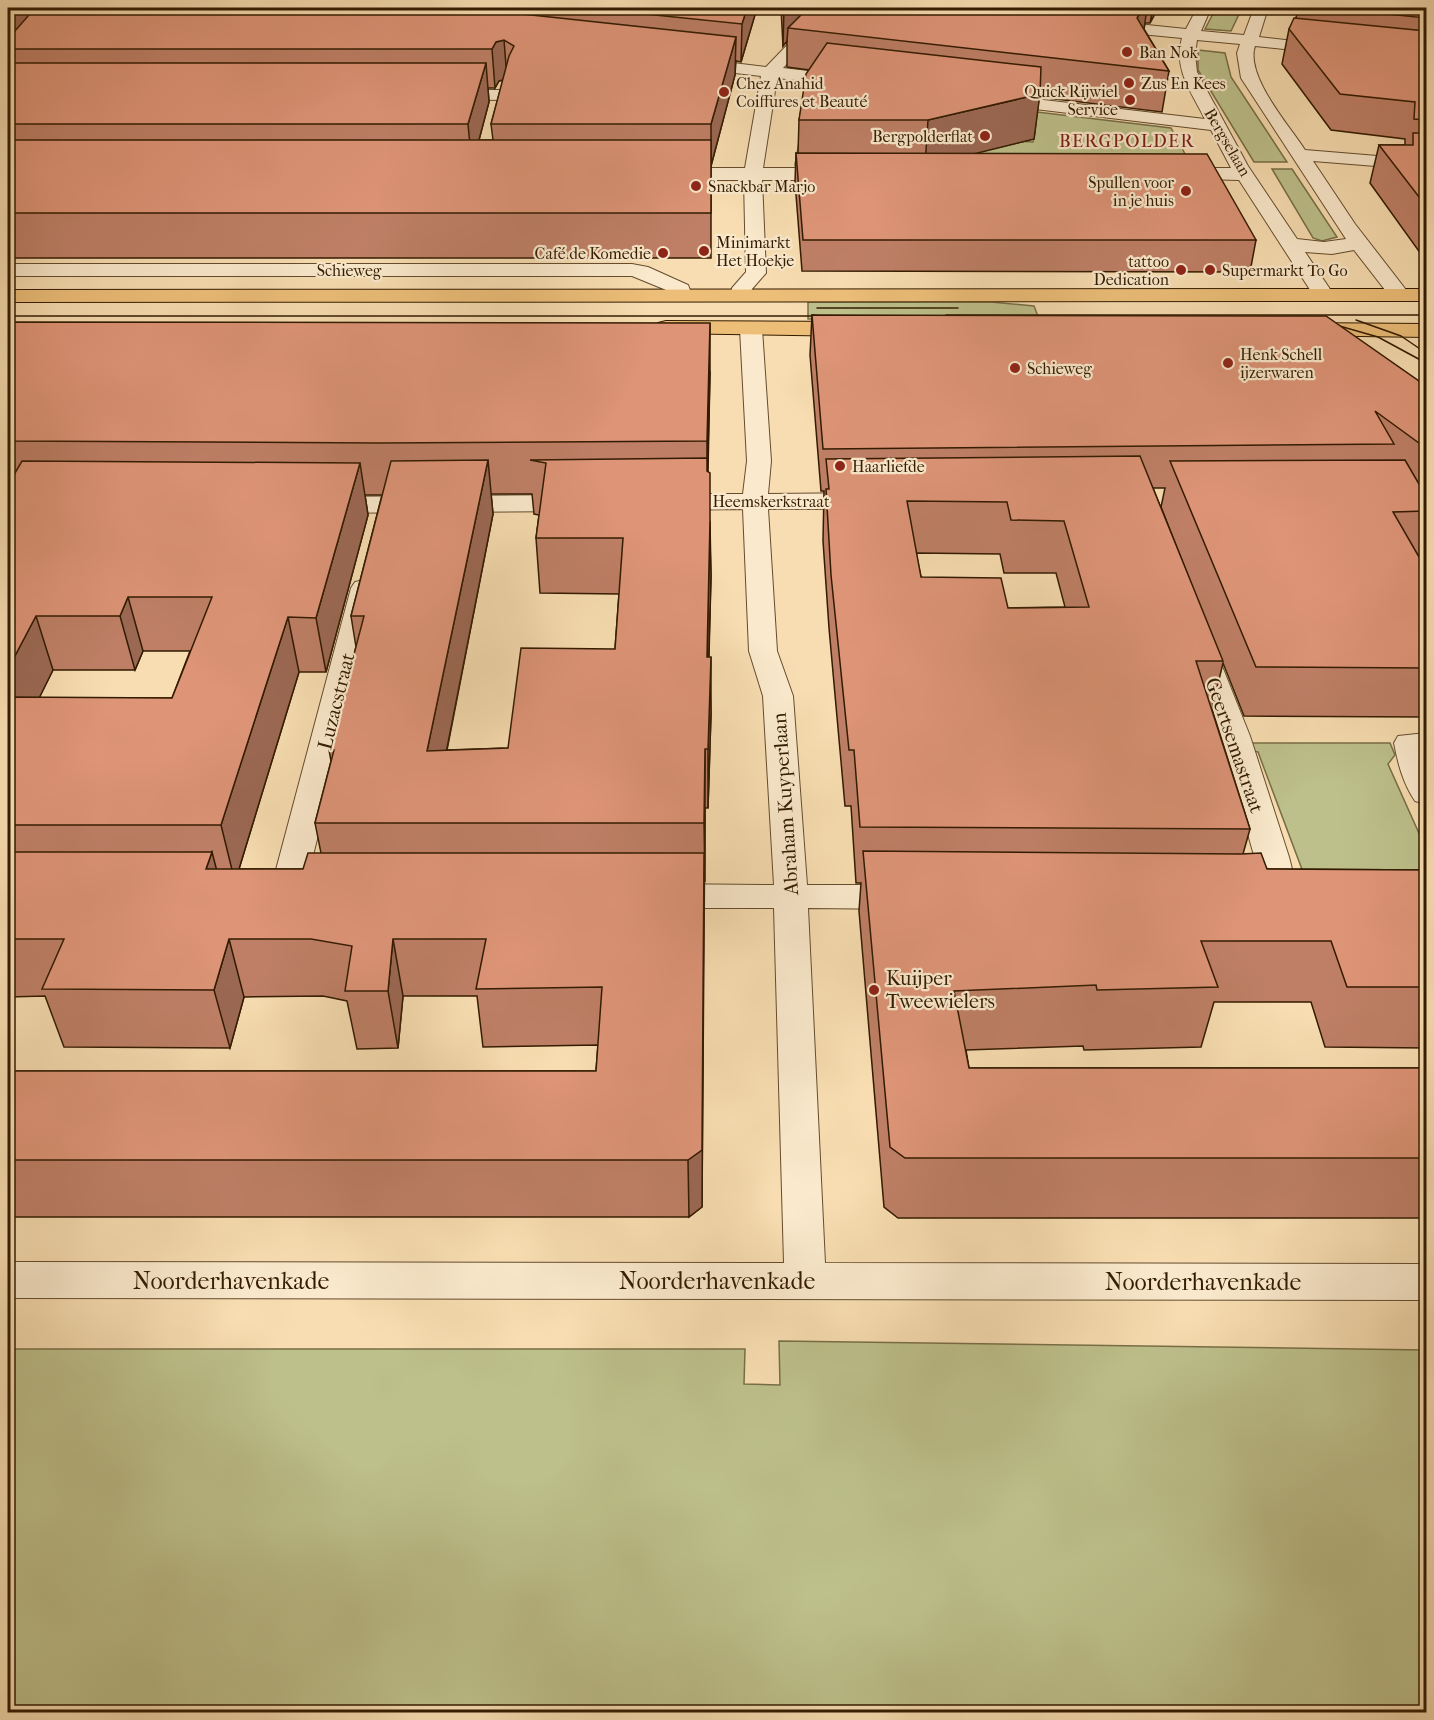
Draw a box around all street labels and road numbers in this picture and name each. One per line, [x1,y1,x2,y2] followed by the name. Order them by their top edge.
[1200,105,1255,180] street label: Bergselaan
[317,261,382,280] street label: Schieweg
[712,492,830,511] street label: Heemskerkstraat
[313,650,360,752] street label: Luzacstraat
[1201,675,1268,816] street label: Geertsemastraat
[768,711,803,897] street label: Abraham Kuyperlaan
[133,1267,329,1295] street label: Noorderhavenkade
[619,1267,815,1295] street label: Noorderhavenkade
[1105,1268,1301,1296] street label: Noorderhavenkade

